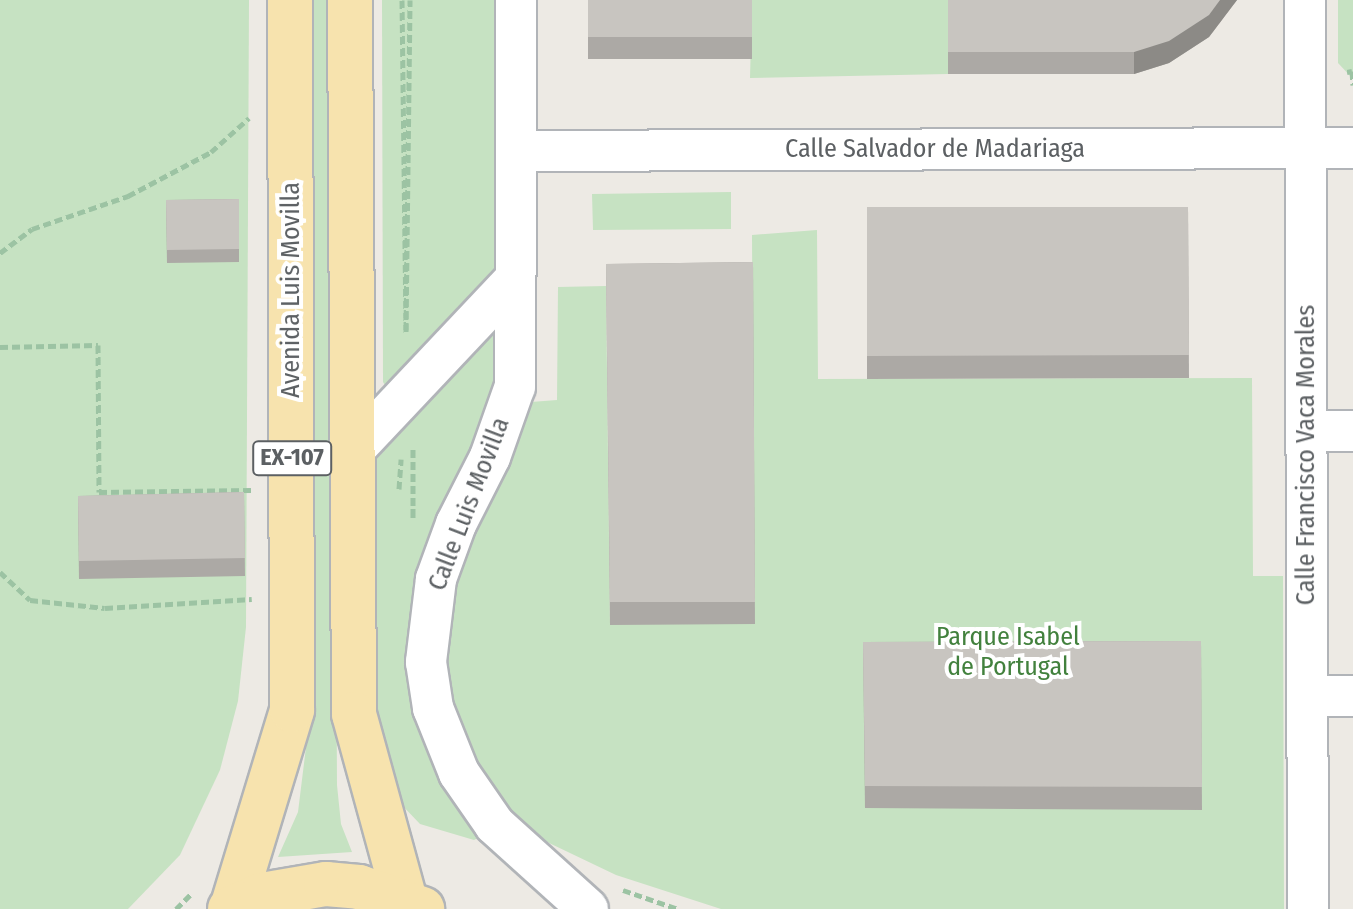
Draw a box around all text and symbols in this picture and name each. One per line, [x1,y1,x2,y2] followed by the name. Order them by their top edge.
[785,133,1085,165] street label: Calle Salvador de Madariaga
[275,182,307,398] street label: Avenida Luis Movilla
[1290,305,1322,605] street label: Calle Francisco Vaca Morales
[422,413,516,595] street label: Calle Luis Movilla
[252,438,332,478] road number: EX-107
[936,621,1080,682] park label: Parque Isabel de Portugal

